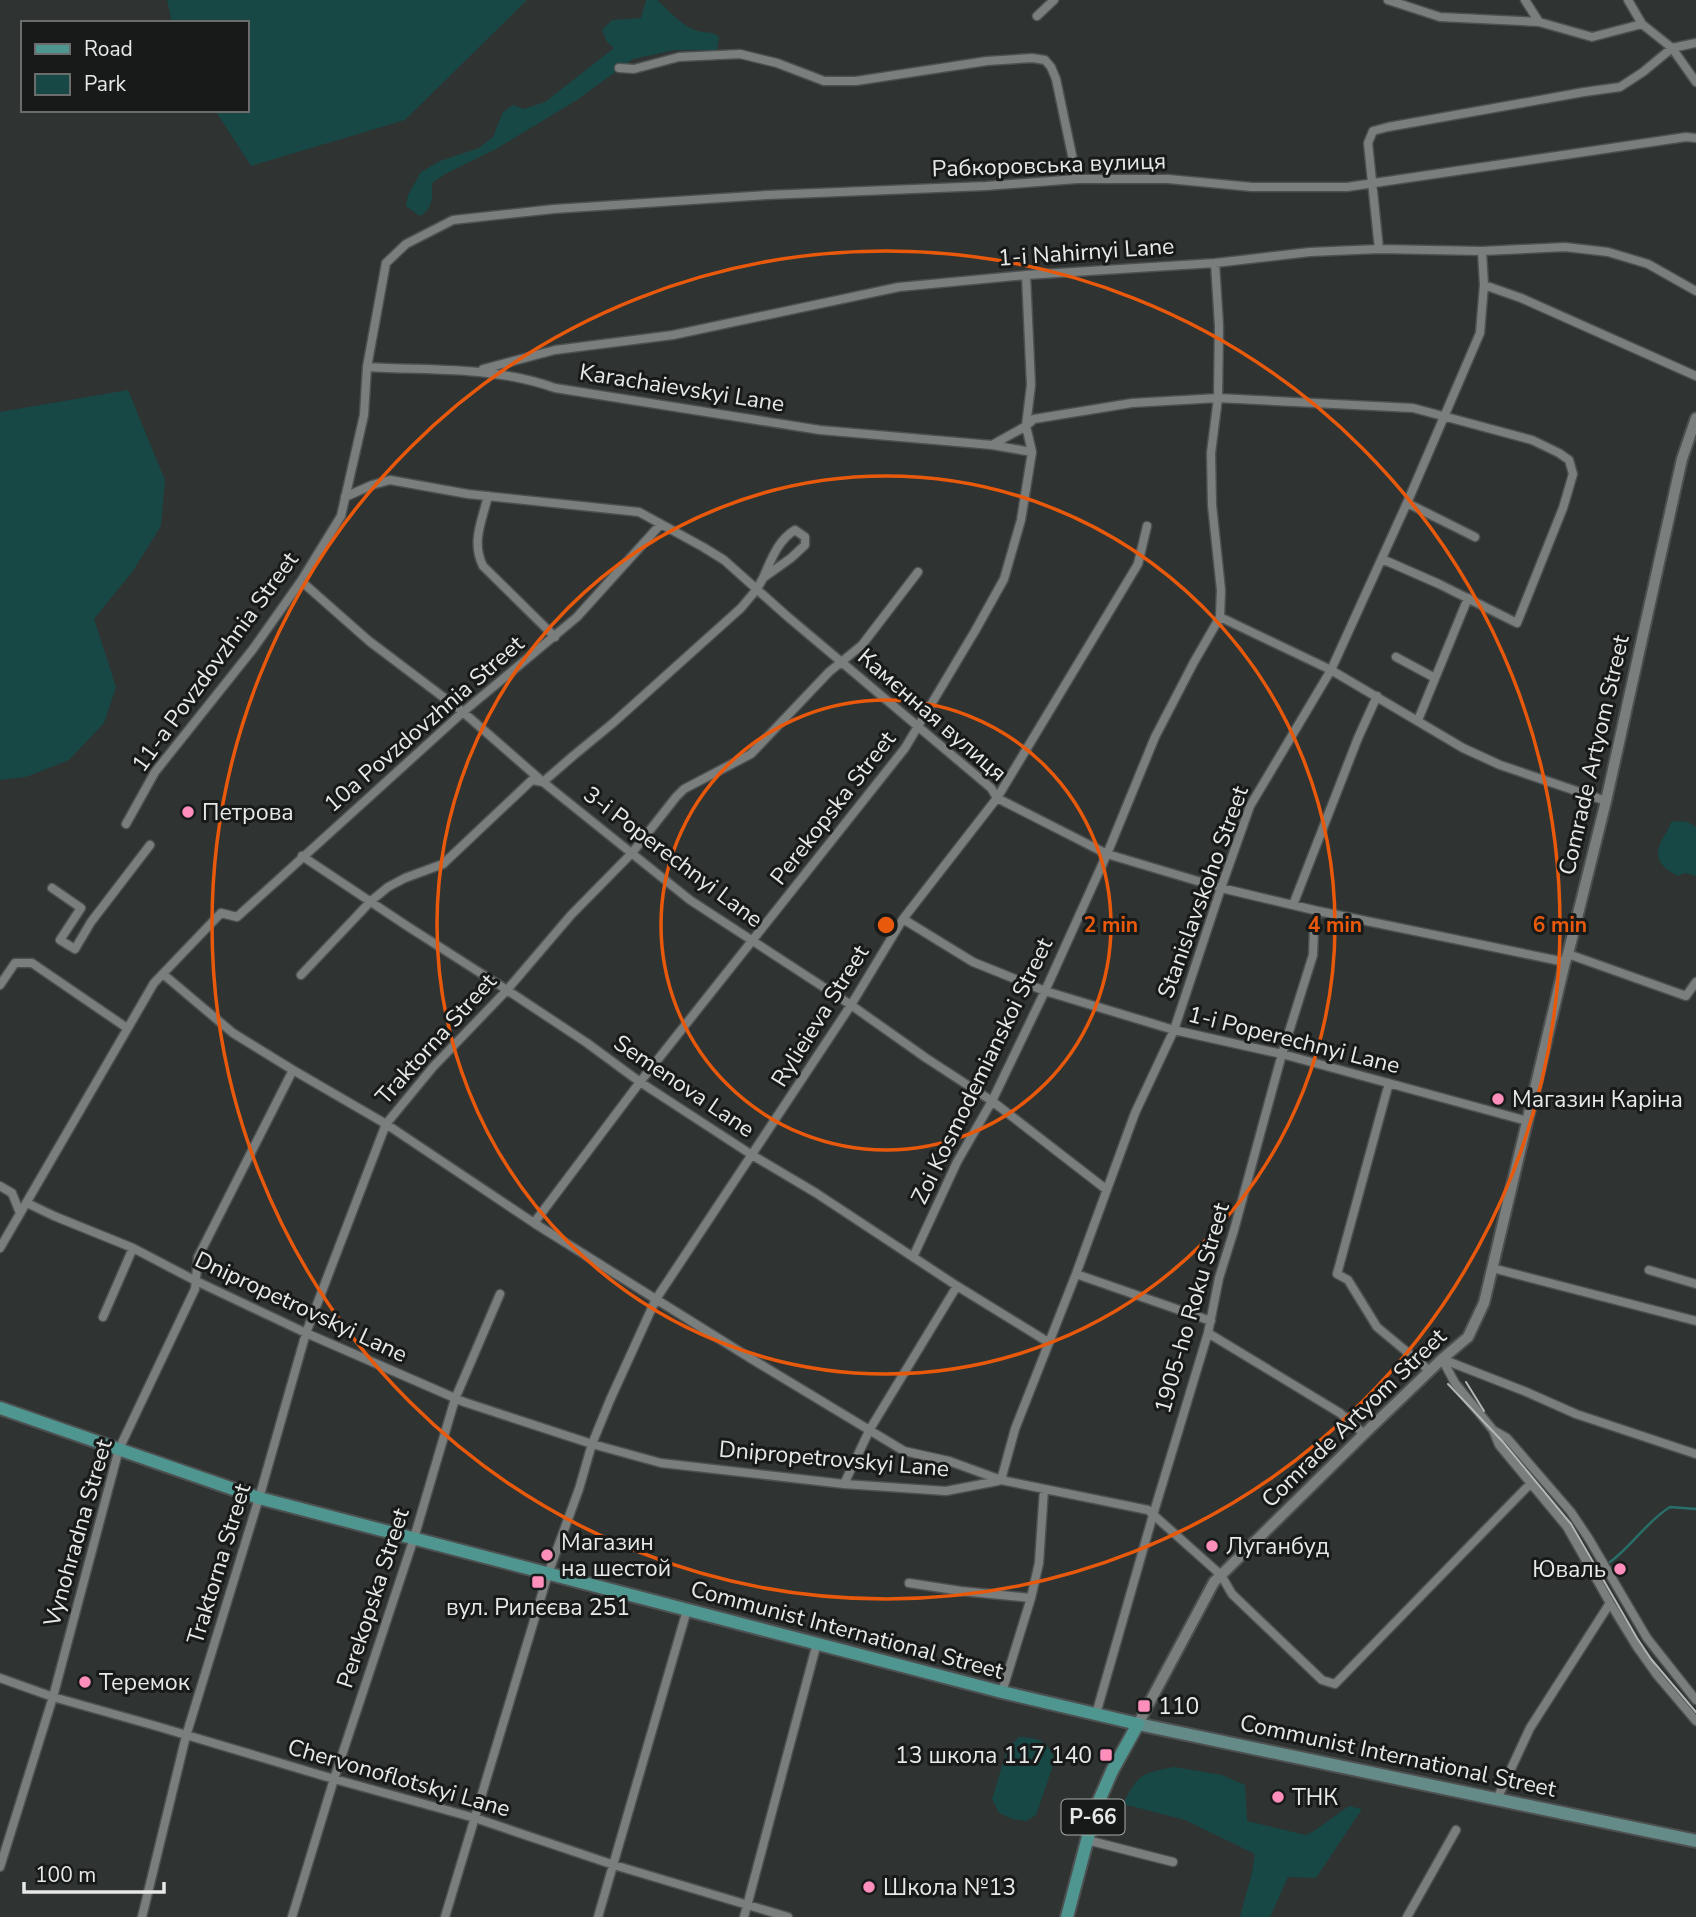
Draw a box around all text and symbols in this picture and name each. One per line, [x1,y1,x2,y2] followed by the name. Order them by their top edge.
[21,21,248,112] legend
[84,35,133,63] text: Road
[84,70,126,98] text: Park
[931,145,1167,185] street label: Рабкоровська вулиця
[997,230,1175,274] street label: 1-i Nahirnyi Lane
[577,356,787,420] street label: Karachaievskyi Lane
[125,545,306,778] street label: 11-a Povzdovzhnia Street
[318,628,531,819] street label: 10a Povzdovzhnia Street
[1551,631,1637,878] street label: Comrade Artyom Street
[851,642,1013,788] street label: Камєнная вулиця
[763,724,903,891] street label: Perekopska Street
[577,779,769,935] street label: 3-i Poperechnyi Lane
[1150,781,1256,1002] street label: Stanislavskoho Street
[202,797,294,828] place label: Петрова
[180,804,196,820] marker: Петрова
[1084,911,1138,939] text: 2 min
[1308,911,1362,939] text: 4 min
[1533,911,1587,939] text: 6 min
[874,913,898,937] centre of rings
[904,932,1060,1209] street label: Zoi Kosmodemianskoi Street
[764,939,876,1093] street label: Rylieieva Street
[369,966,504,1111] street label: Traktorna Street
[1185,999,1403,1081] street label: 1-i Poperechnyi Lane
[607,1027,761,1145] street label: Semenova Lane
[1512,1084,1683,1115] place label: Магазин Каріна
[1490,1091,1506,1107] marker: Магазин Каріна
[1147,1198,1237,1417] street label: 1905-ho Roku Street
[190,1244,412,1370] street label: Dnipropetrovskyi Lane
[1255,1321,1454,1514] street label: Comrade Artyom Street
[718,1433,950,1485] street label: Dnipropetrovskyi Lane
[36,1435,120,1631] street label: Vynohradna Street
[180,1479,258,1648] street label: Traktorna Street
[329,1503,417,1692] street label: Perekopska Street
[561,1527,671,1584] place label: Магазин на шестой
[1226,1531,1329,1562] place label: Луганбуд
[1204,1538,1220,1554] marker: Луганбуд
[539,1547,555,1563] marker: Магазин на шестой
[1532,1554,1606,1585] place label: Юваль
[1612,1561,1628,1577] marker: Юваль
[687,1573,1008,1687] street label: Communist International Street
[530,1574,546,1590] marker: вул. Рилєєва 251
[446,1592,630,1623] place label: вул. Рилєєва 251
[99,1667,191,1698] place label: Теремок
[77,1674,93,1690] marker: Теремок
[1158,1691,1199,1722] place label: 110
[1136,1698,1152,1714] marker: 110
[1237,1707,1560,1805] street label: Communist International Street
[284,1731,514,1825] street label: Chervonoflotskyi Lane
[895,1740,1092,1771] place label: 13 школа 117 140
[1098,1747,1114,1763] marker: 13 школа 117 140
[1292,1782,1338,1813] place label: ТНК
[1270,1789,1286,1805] marker: ТНК
[1062,1800,1124,1834] road number: Р-66
[24,1850,164,1894] scale bar
[35,1861,96,1889] text: 100 m
[883,1872,1016,1903] place label: Школа №13
[861,1879,877,1895] marker: Школа №13

